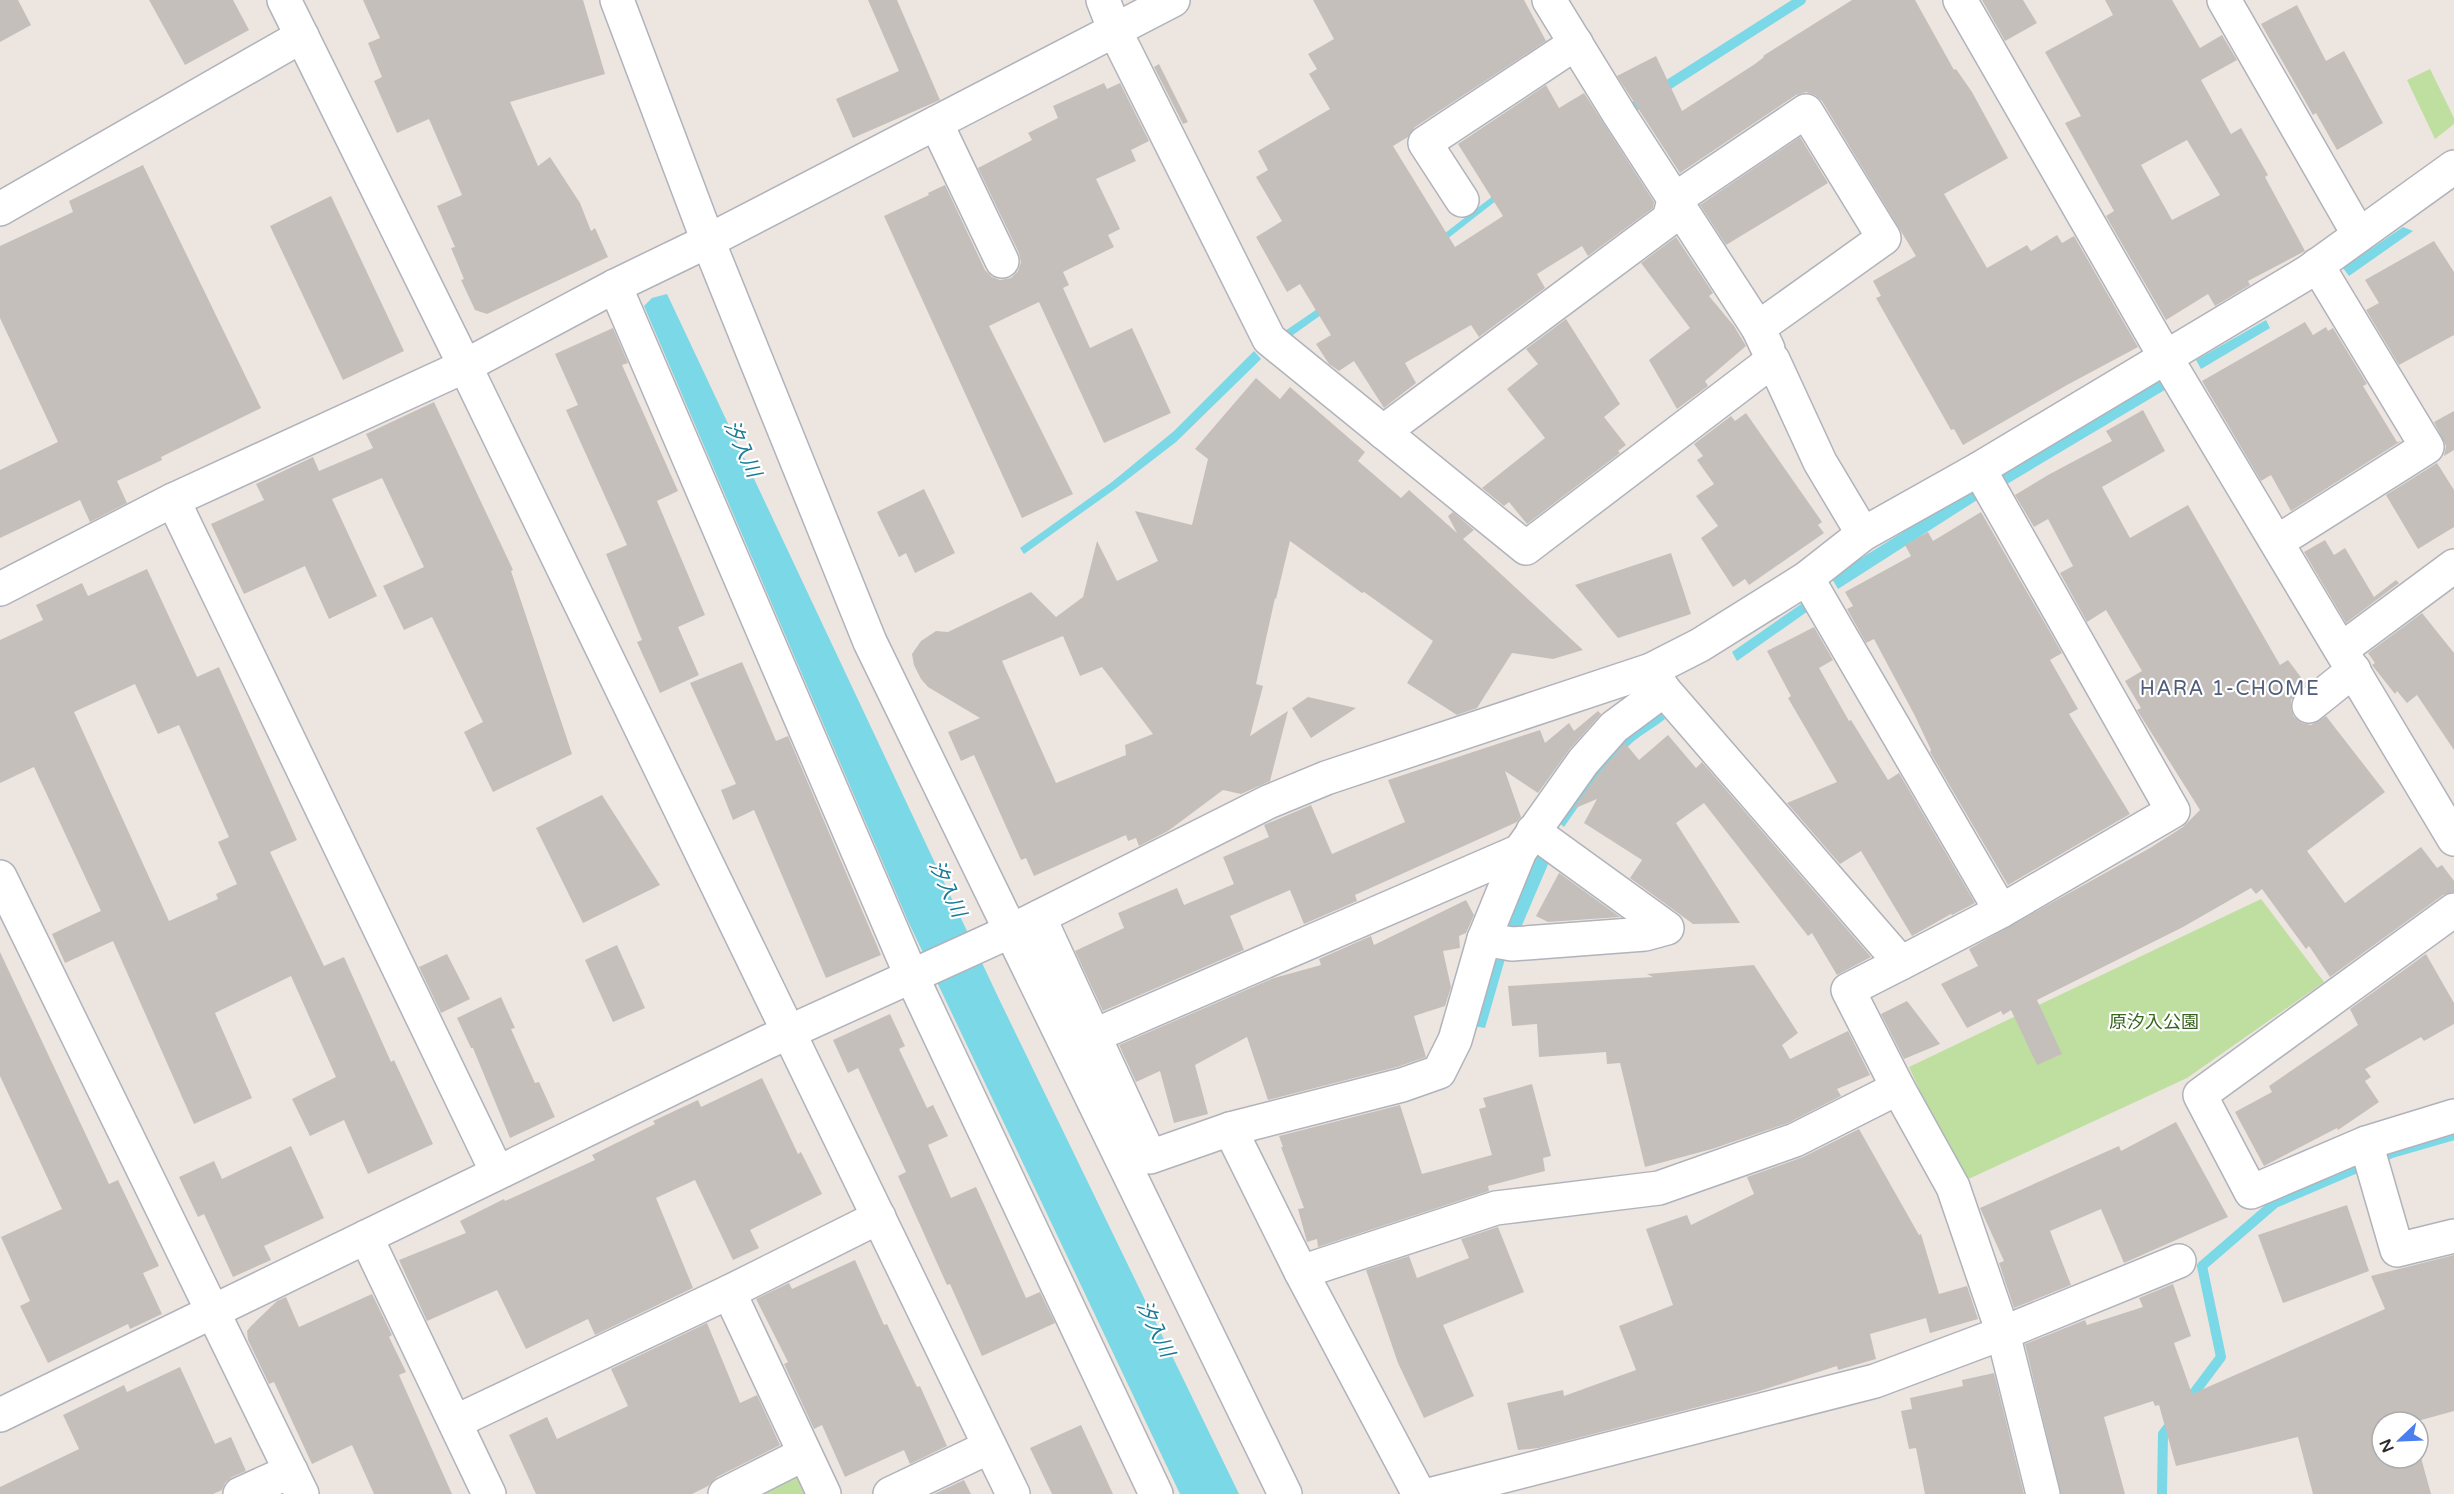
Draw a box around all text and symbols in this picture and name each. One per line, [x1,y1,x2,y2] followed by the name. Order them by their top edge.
[718,417,766,483] water label: 汐入川
[2140,677,2320,701] district label: HARA 1-CHOME
[923,857,971,923] water label: 汐入川
[2109,1011,2199,1033] park label: 原汐入公園
[1131,1297,1180,1363] water label: 汐入川
[2370,1410,2430,1470] north arrow
[2375,1436,2399,1455] text: N

